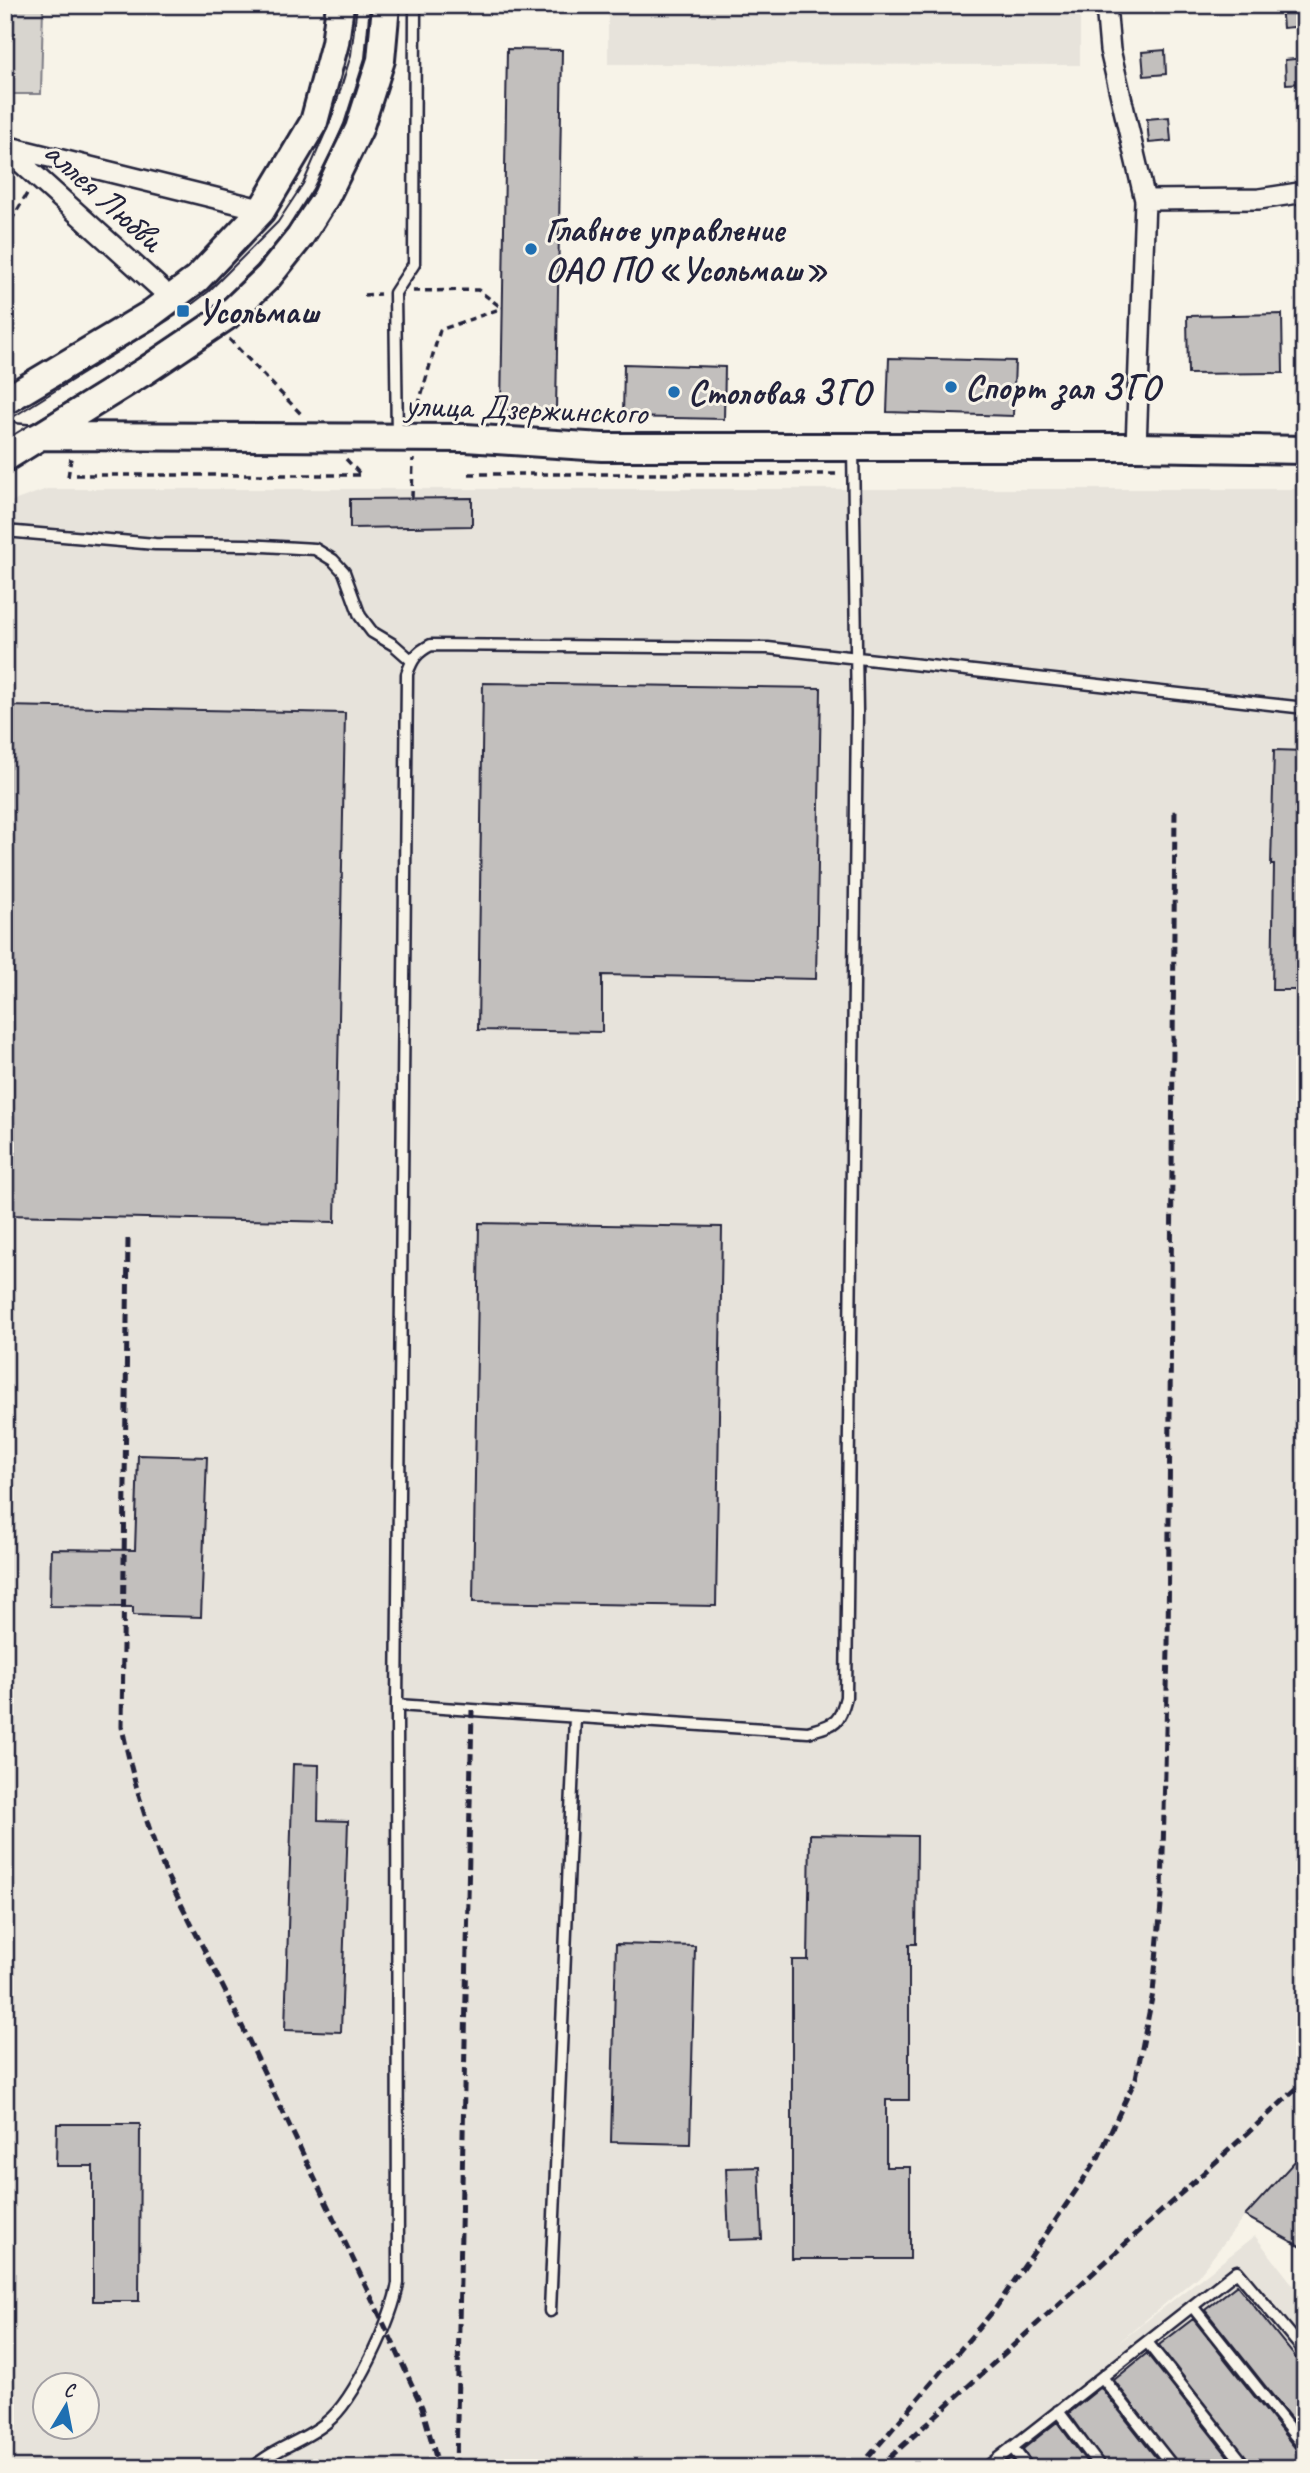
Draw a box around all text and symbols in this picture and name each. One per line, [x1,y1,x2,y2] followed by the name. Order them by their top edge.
[34,130,175,263] street label: аллея Любви
[545,207,828,292] place label: Главное управление ОАО ПО «Усольмаш»
[523,241,539,257] marker: Главное управление ОАО ПО «Усольмаш»
[197,289,321,334] place label: Усольмаш
[175,303,191,319] marker: Усольмаш
[965,365,1163,410] place label: Спорт зал ЗГО
[688,370,874,415] place label: Столовая ЗГО
[943,379,959,395] marker: Спорт зал ЗГО
[402,382,650,435] street label: улица Дзержинского
[666,384,682,400] marker: Столовая ЗГО
[32,2372,102,2442] north arrow
[62,2378,78,2403] text: С

